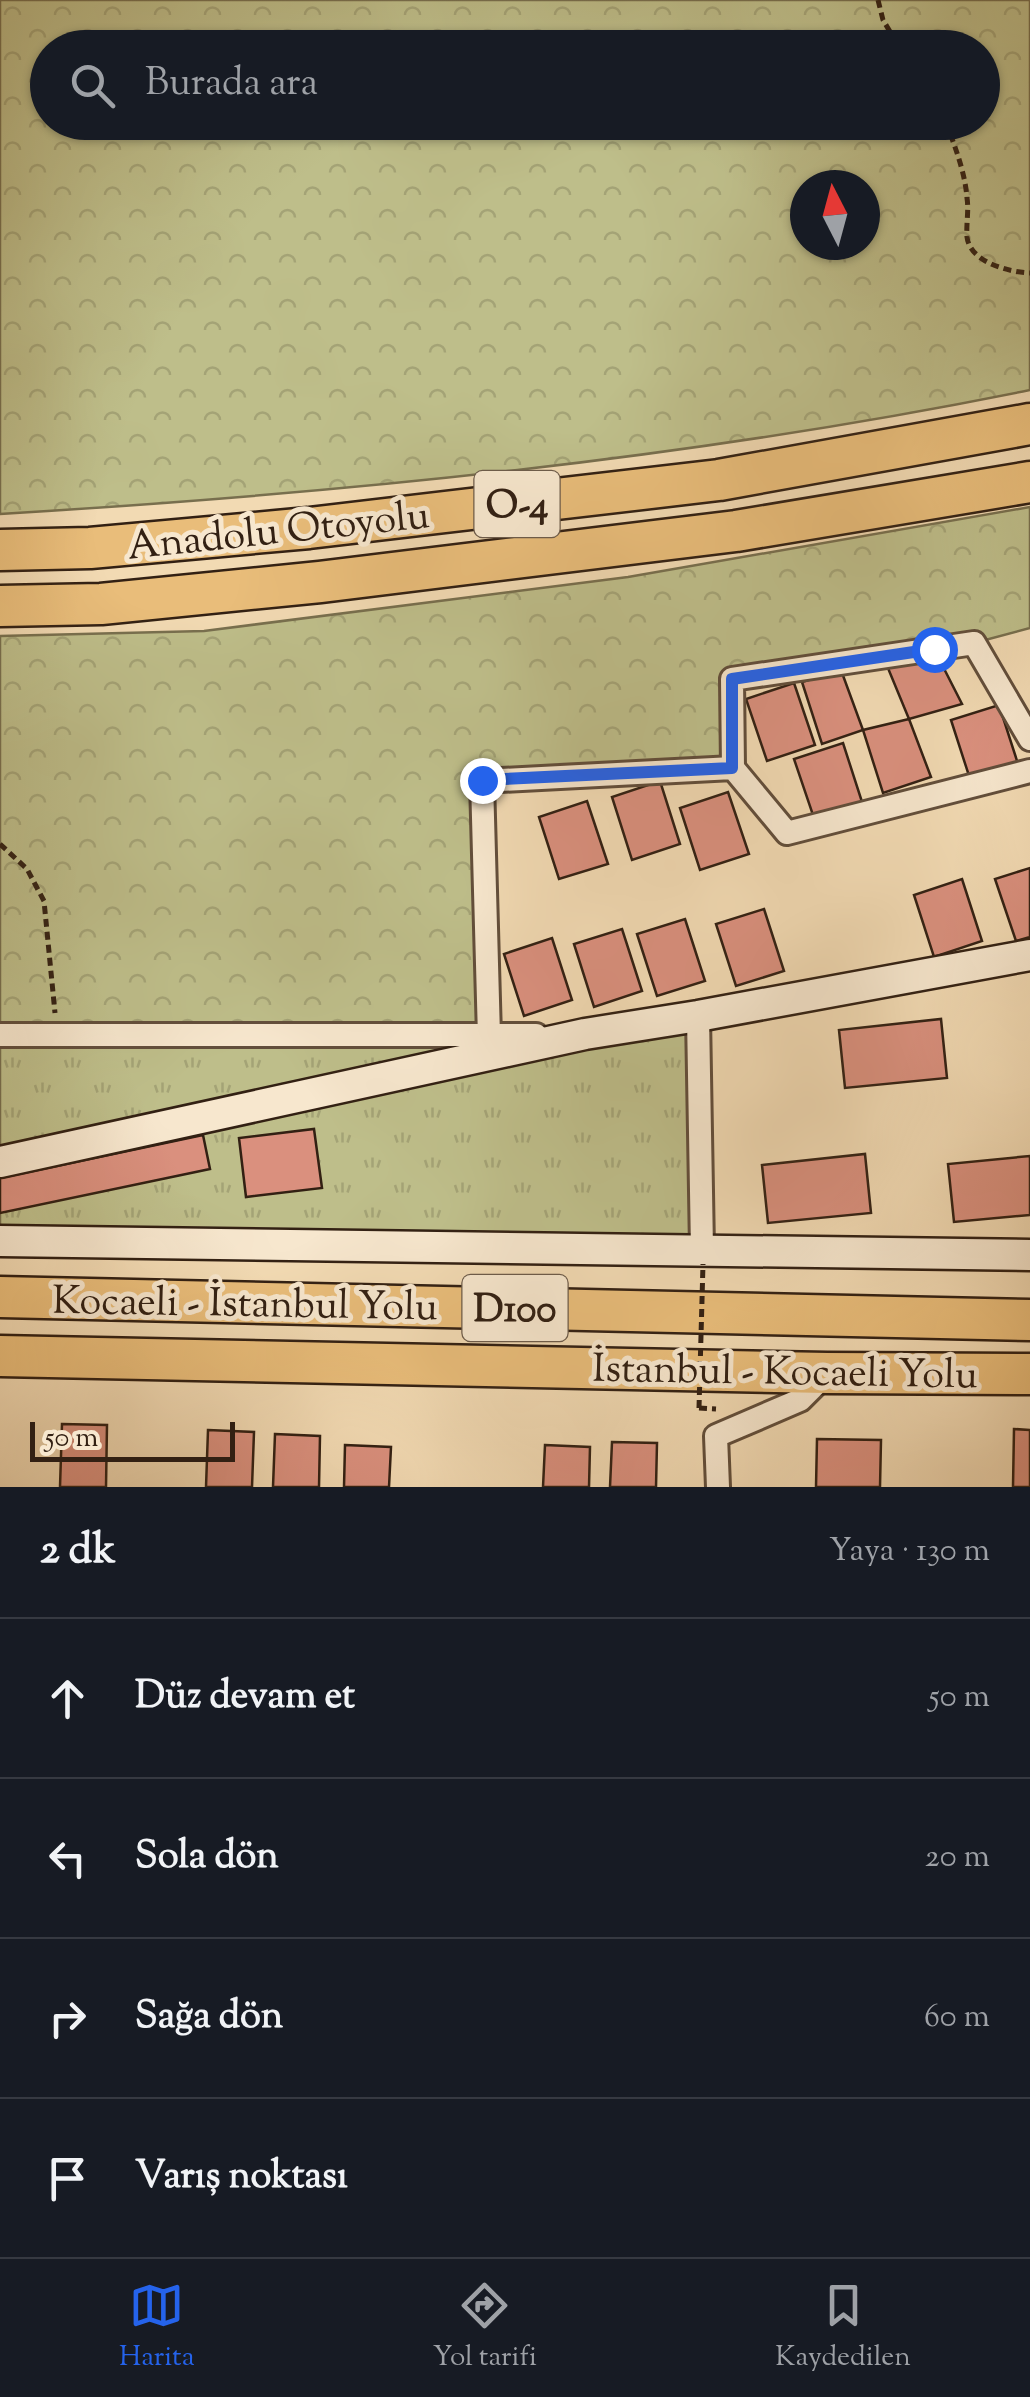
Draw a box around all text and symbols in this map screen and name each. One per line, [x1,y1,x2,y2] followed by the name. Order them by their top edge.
[30,30,1000,140] search box
[65,58,120,113] icon: search
[145,58,318,112] text: Burada ara
[790,170,880,260] north arrow
[474,471,560,537] road number: O-4
[125,489,432,578] street label: Anadolu Otoyolu
[912,627,958,673] route start
[460,758,506,804] route end
[52,1275,438,1338] street label: Kocaeli - İstanbul Yolu
[462,1275,568,1341] road number: D100
[592,1343,978,1406] street label: İstanbul - Kocaeli Yolu
[30,1417,235,1462] scale bar
[45,1419,99,1459] text: 50 m
[40,1522,116,1582] text: 2 dk
[829,1529,990,1575] text: Yaya · 130 m
[40,1671,95,1726] icon: ahead
[135,1671,355,1725] text: Düz devam et
[929,1675,990,1721] text: 50 m
[40,1831,95,1886] icon: left
[135,1831,279,1885] text: Sola dön
[925,1835,990,1881] text: 20 m
[40,1991,95,2046] icon: right
[135,1991,283,2045] text: Sağa dön
[924,1995,990,2041] text: 60 m
[40,2151,95,2206] icon: arrive
[135,2151,348,2205] text: Varış noktası
[119,2278,195,2378] tab: Harita
[433,2278,537,2378] tab: Yol tarifi
[775,2278,911,2378] tab: Kaydedilen

